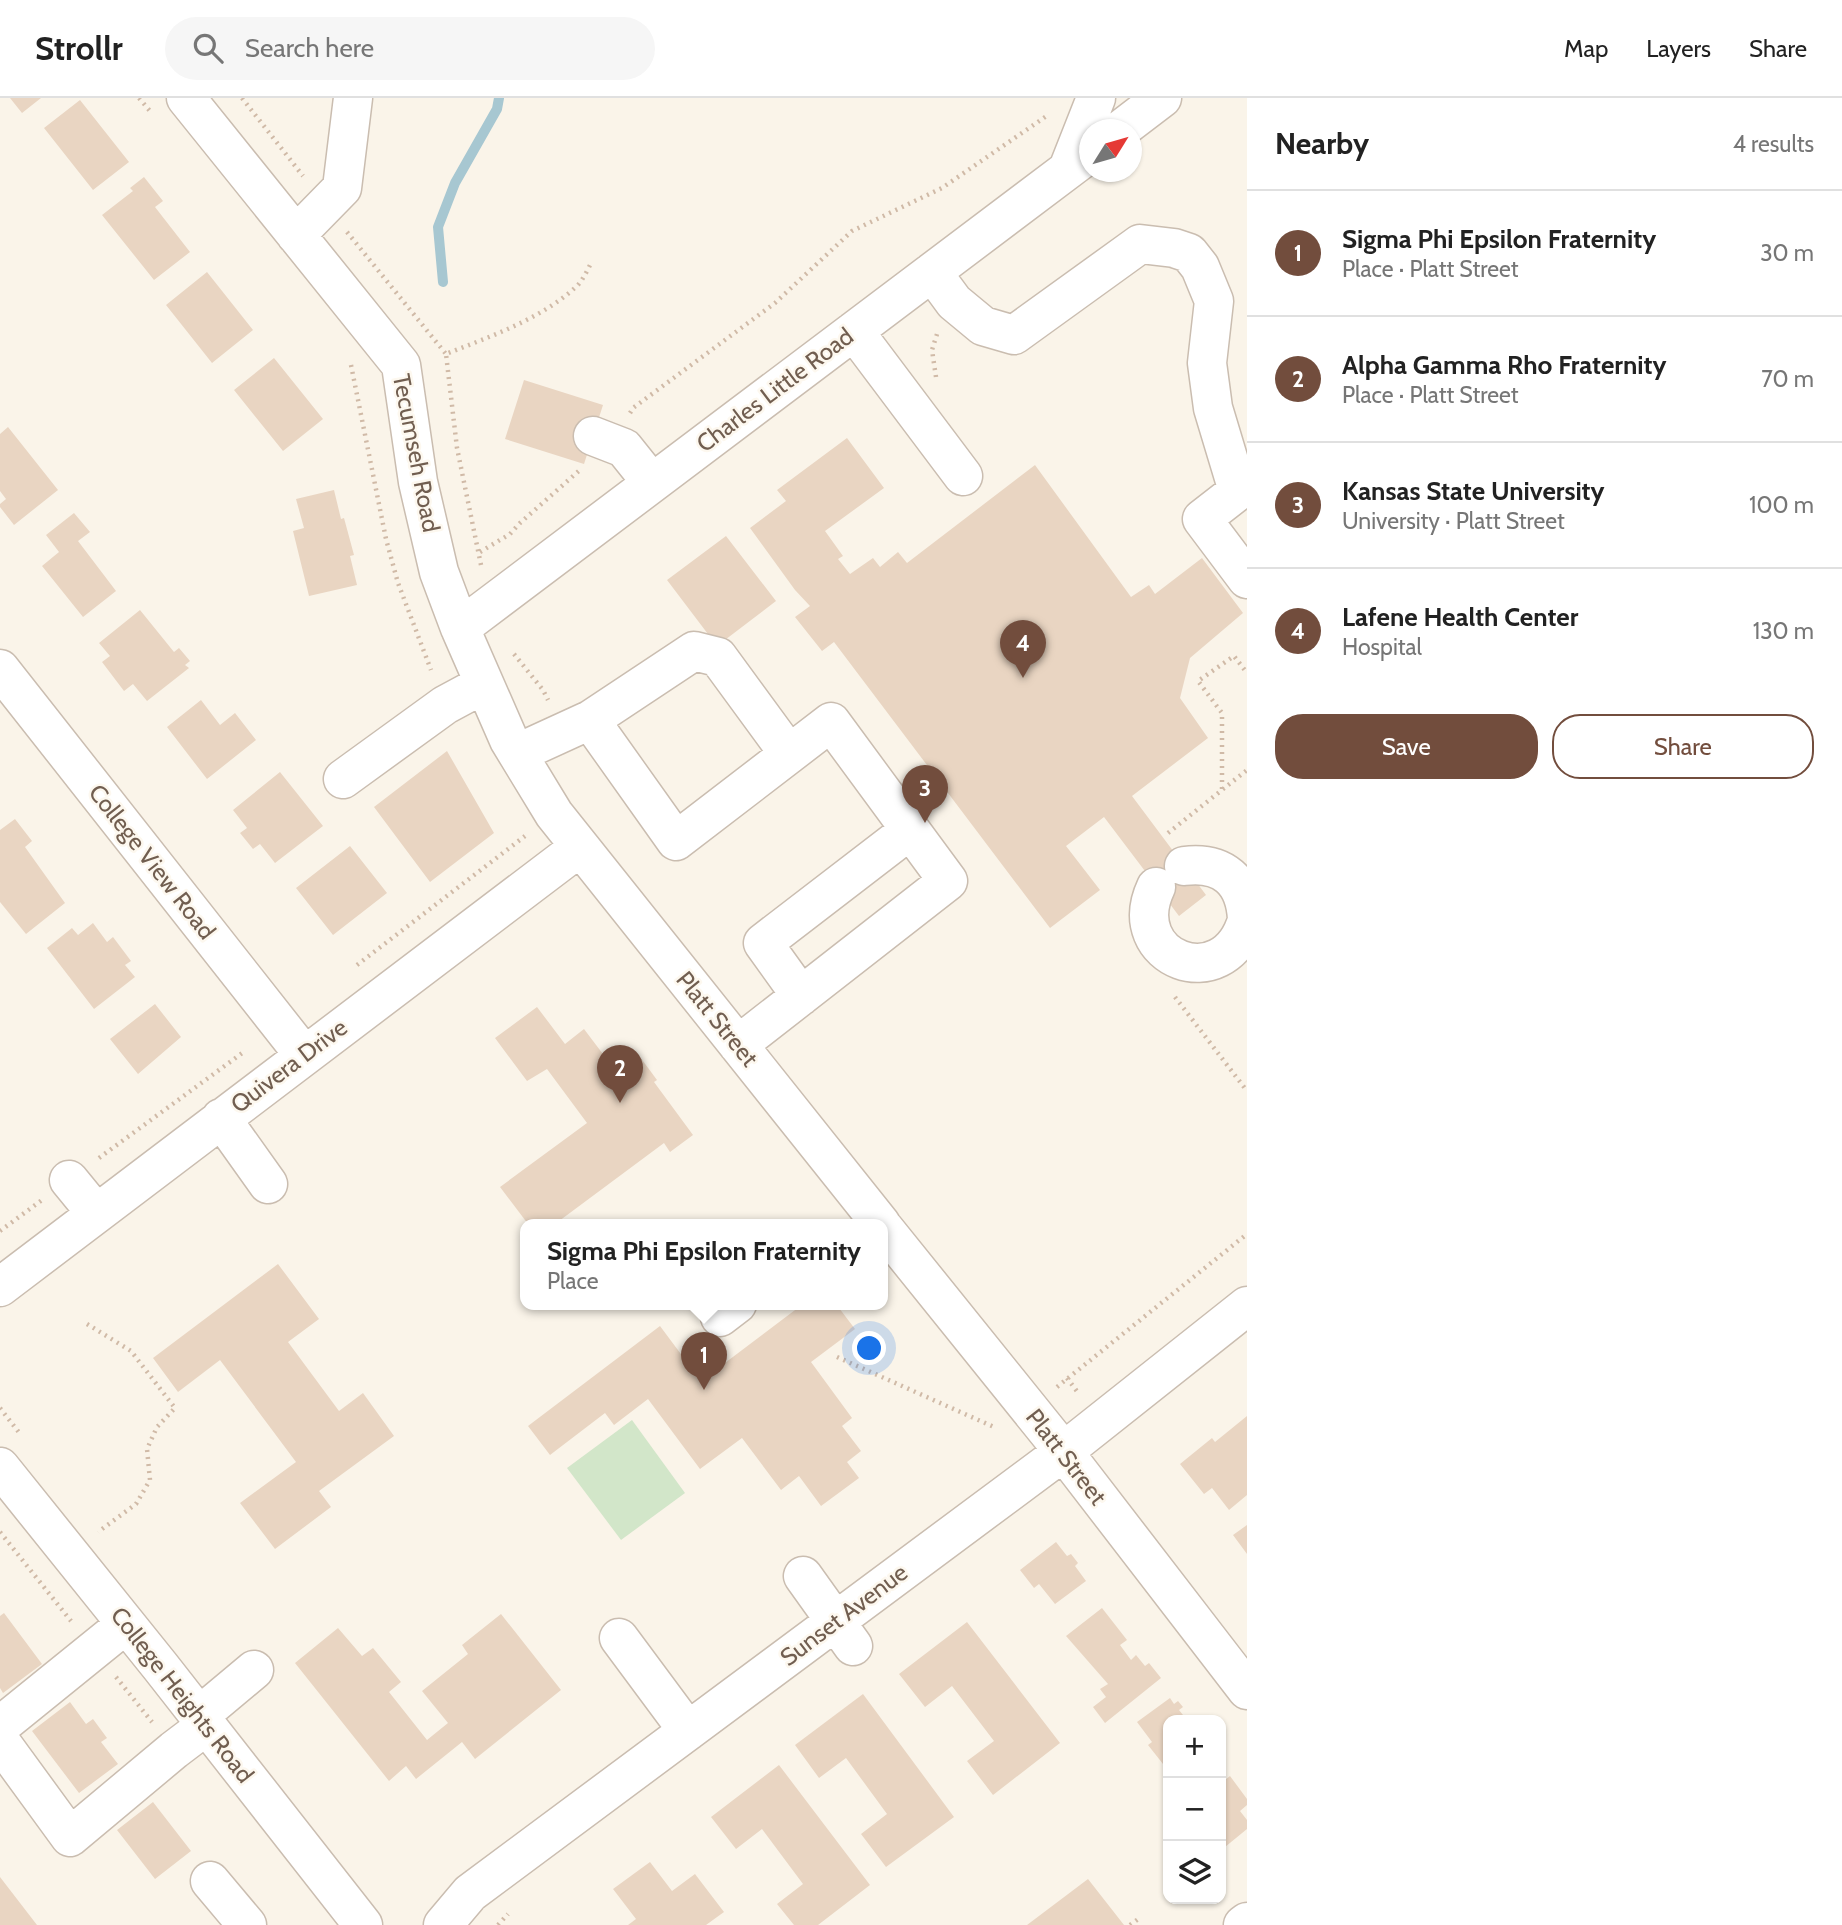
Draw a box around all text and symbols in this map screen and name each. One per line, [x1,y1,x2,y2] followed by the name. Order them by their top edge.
[165,17,655,80] search box
[35,28,123,68] text: Strollr
[189,29,227,67] icon: search
[245,32,374,64] text: Search here
[1564,34,1608,63] text: Map
[1646,34,1711,63] text: Layers
[1749,34,1807,63] text: Share
[1079,119,1142,182] north arrow
[1275,125,1369,162] text: Nearby
[1733,130,1814,158] text: 4 results
[1342,223,1656,255] text: Sigma Phi Epsilon Fraternity
[1294,239,1302,267] text: 1
[1760,239,1814,267] text: 30 m
[1342,255,1518,283] text: Place · Platt Street
[691,321,859,458] street label: Charles Little Road
[1342,349,1666,381] text: Alpha Gamma Rho Fraternity
[1292,365,1304,393] text: 2
[1761,365,1814,393] text: 70 m
[387,371,446,534] street label: Tecumseh Road
[1342,381,1518,409] text: Place · Platt Street
[1342,475,1605,507] text: Kansas State University
[1292,491,1304,519] text: 3
[1749,491,1814,519] text: 100 m
[1342,507,1565,535] text: University · Platt Street
[1342,601,1578,633] text: Lafene Health Center
[1291,617,1305,645] text: 4
[1753,617,1814,645] text: 130 m
[1000,620,1046,678] pin: 4
[1342,633,1422,661] text: Hospital
[1275,714,1538,779] button: Save
[1552,714,1814,779] button: Share
[902,765,948,823] pin: 3
[83,778,222,945] street label: College View Road
[670,965,764,1072] street label: Platt Street
[225,1012,353,1119] street label: Quivera Drive
[597,1045,643,1103] pin: 2
[520,1219,888,1310] popup
[547,1235,861,1267] text: Sigma Phi Epsilon Fraternity
[547,1267,599,1295] text: Place
[852,1331,886,1365] your location
[681,1332,727,1390] pin: 1
[1020,1403,1113,1510] street label: Platt Street
[774,1557,913,1672] street label: Sunset Avenue
[105,1601,260,1788] street label: College Heights Road
[1163,1715,1226,1904] map controls
[1163,1715,1226,1778] button: +
[1163,1778,1226,1841] button: −
[1163,1841,1226,1904] button: layers

